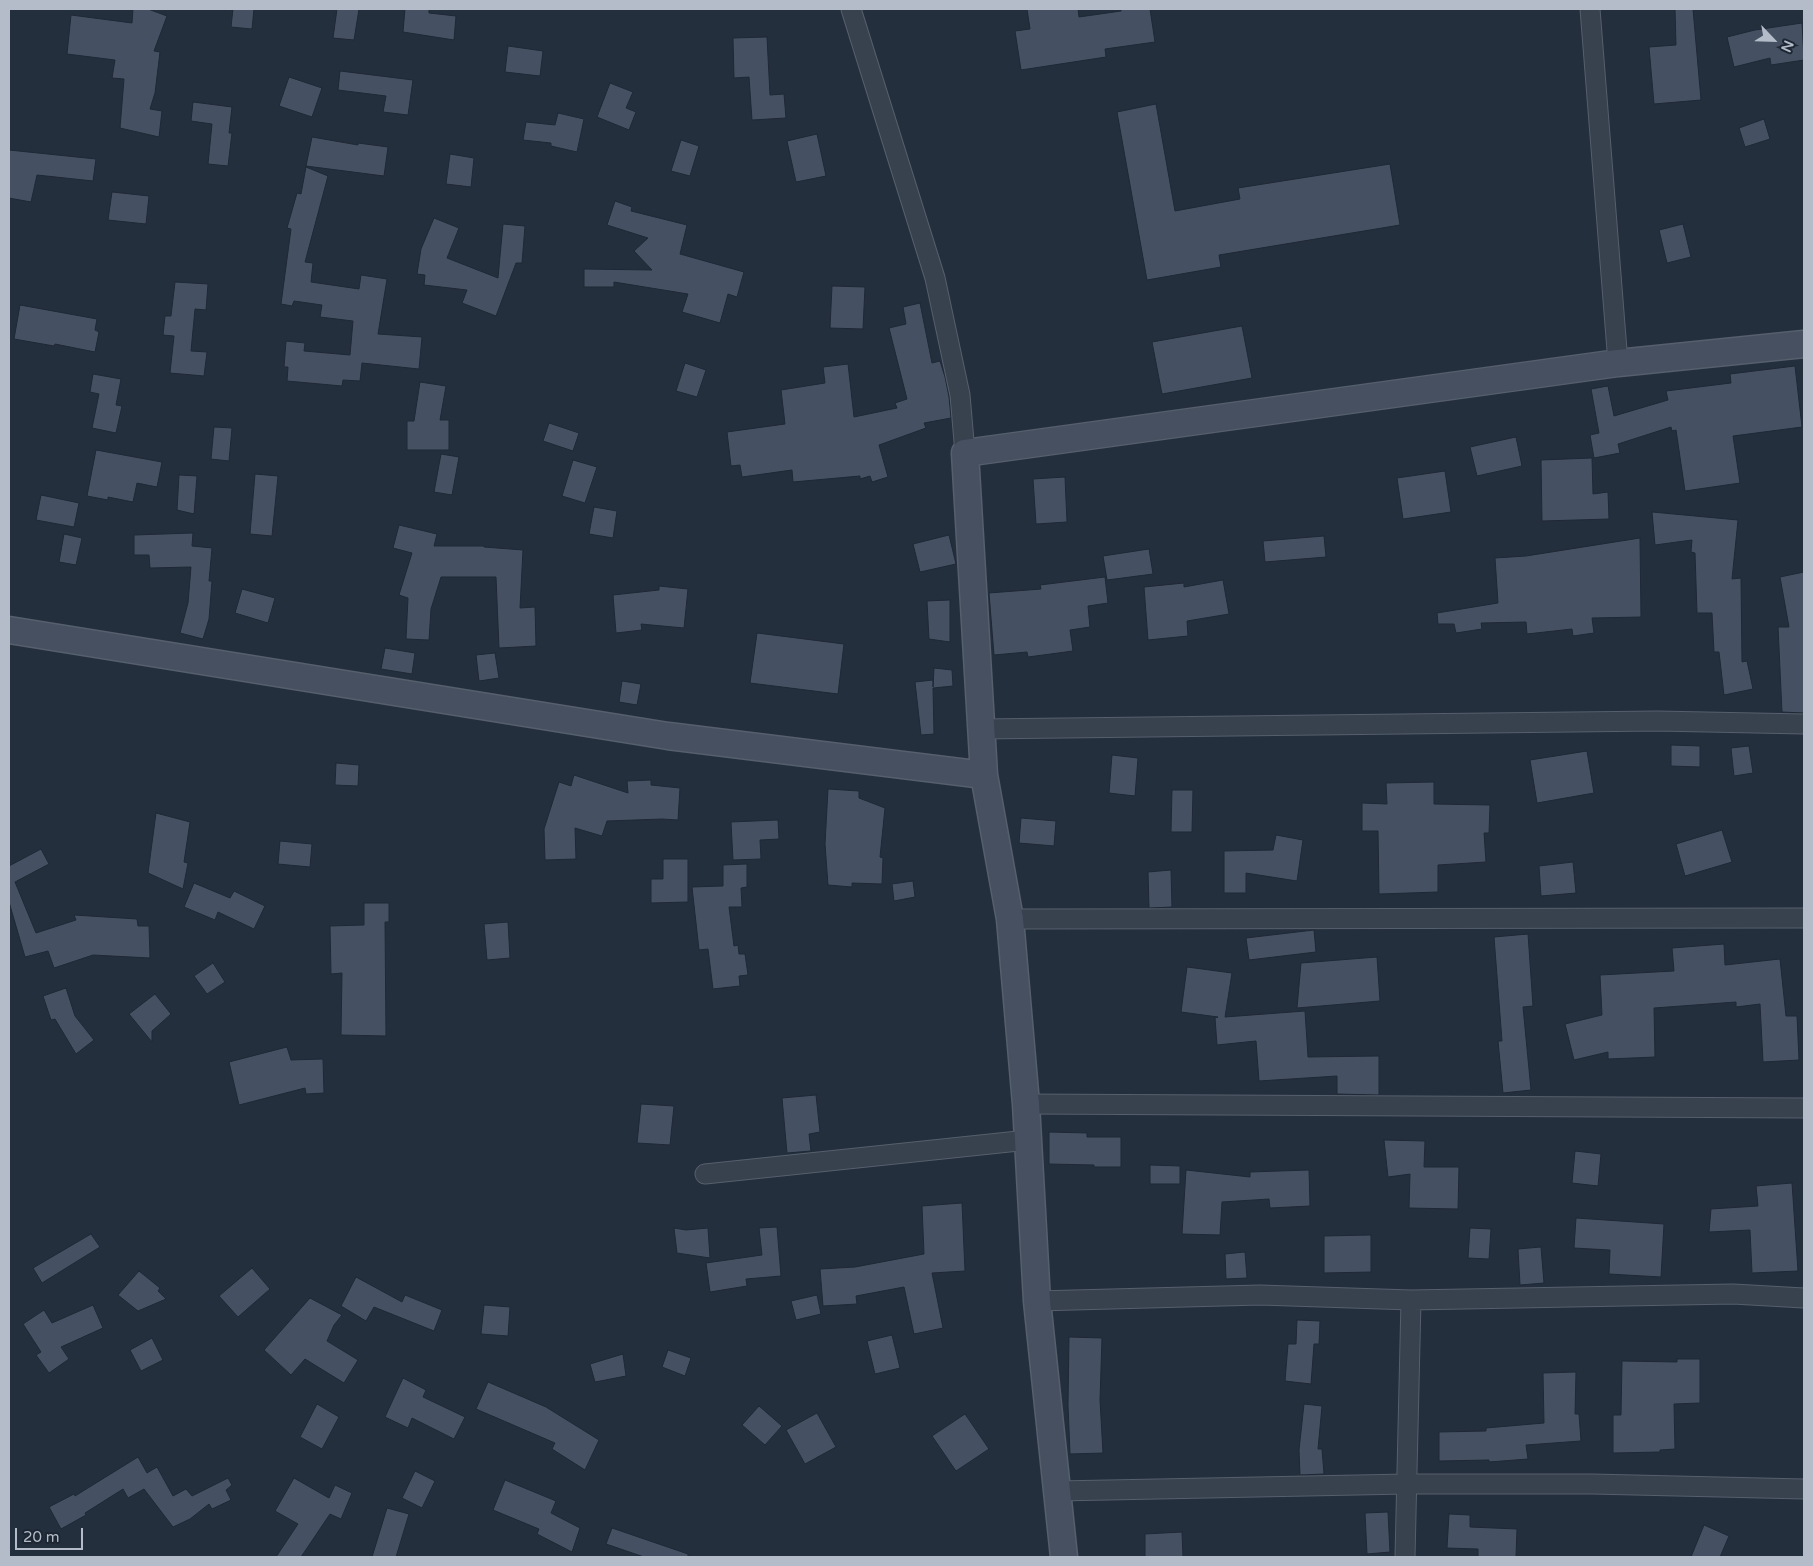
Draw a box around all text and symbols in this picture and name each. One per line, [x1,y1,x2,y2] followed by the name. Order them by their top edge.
[1748,15,1798,65] north arrow
[1777,38,1797,55] text: N
[18,1518,85,1550] scale bar
[23,1528,60,1546] text: 20 m

